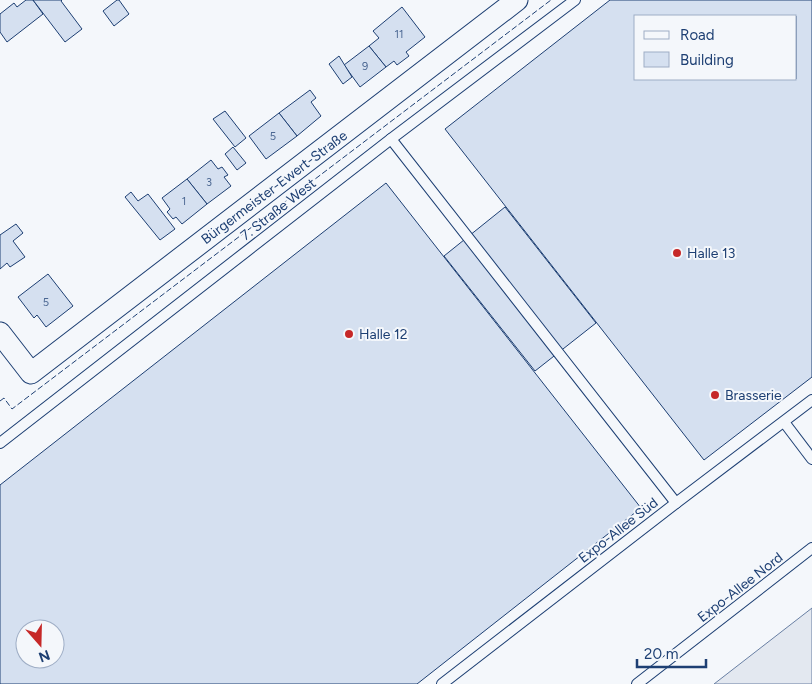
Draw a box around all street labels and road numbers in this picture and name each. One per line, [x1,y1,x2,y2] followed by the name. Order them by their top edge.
[198,127,351,248] street label: Bürgermeister-Ewert-Straße
[237,175,319,244] street label: 7. Straße West
[575,494,661,567] street label: Expo-Allee Süd
[694,549,786,626] street label: Expo-Allee Nord

